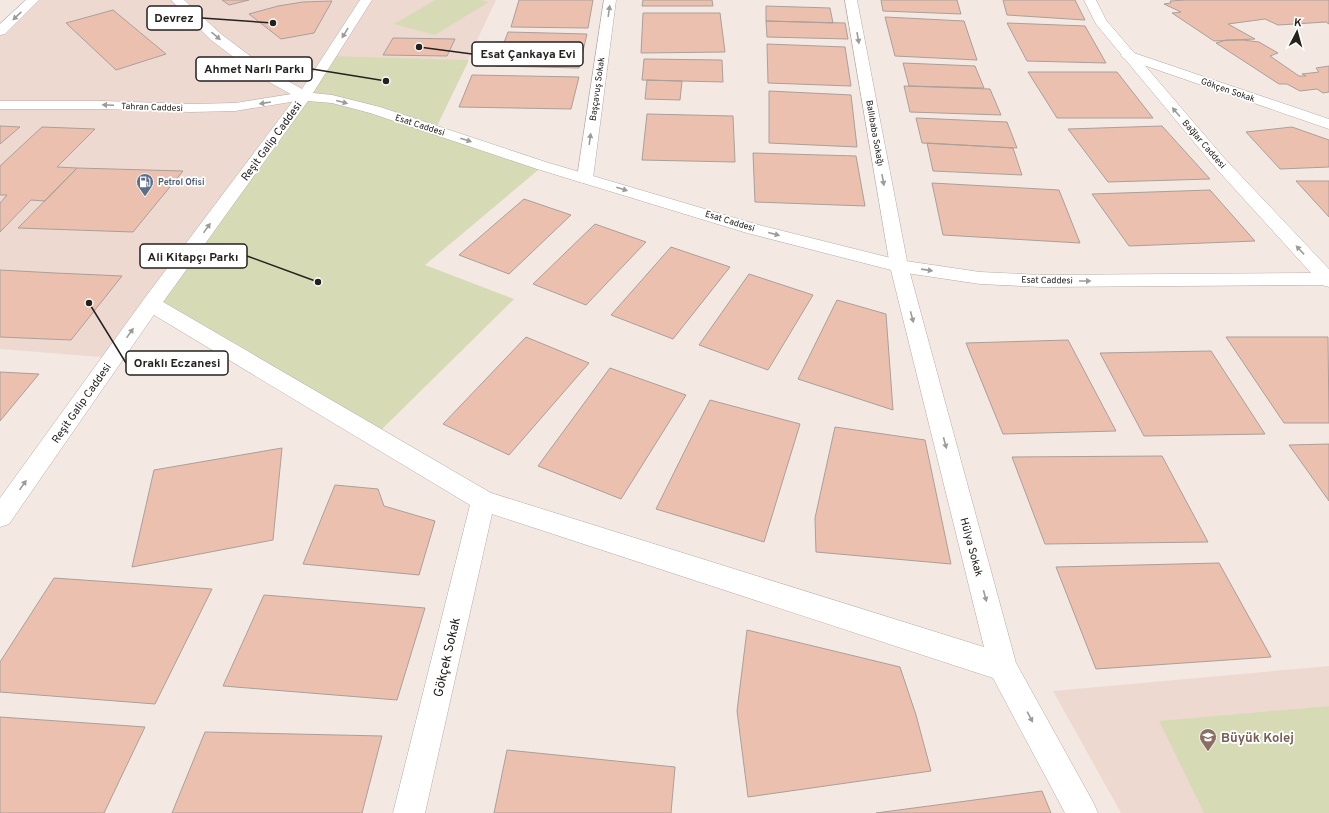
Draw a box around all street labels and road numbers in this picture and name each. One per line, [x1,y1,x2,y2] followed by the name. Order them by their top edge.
[588,56,607,122] street label: Başçavuş Sokak
[1199,76,1257,105] street label: Gökçen Sokak
[238,99,305,184] street label: Reşit Galip Caddesi
[863,99,886,167] street label: Ballıbaba Sokağı
[121,101,183,114] street label: Tahran Caddesi
[394,112,446,139] street label: Esat Caddesi
[1180,118,1228,171] street label: Bağlar Caddesi
[704,209,756,234] street label: Esat Caddesi
[1021,275,1073,286] street label: Esat Caddesi
[49,361,115,446] street label: Reşit Galip Caddesi
[956,516,986,578] street label: Hülya Sokak
[431,616,465,699] street label: Gökçek Sokak

